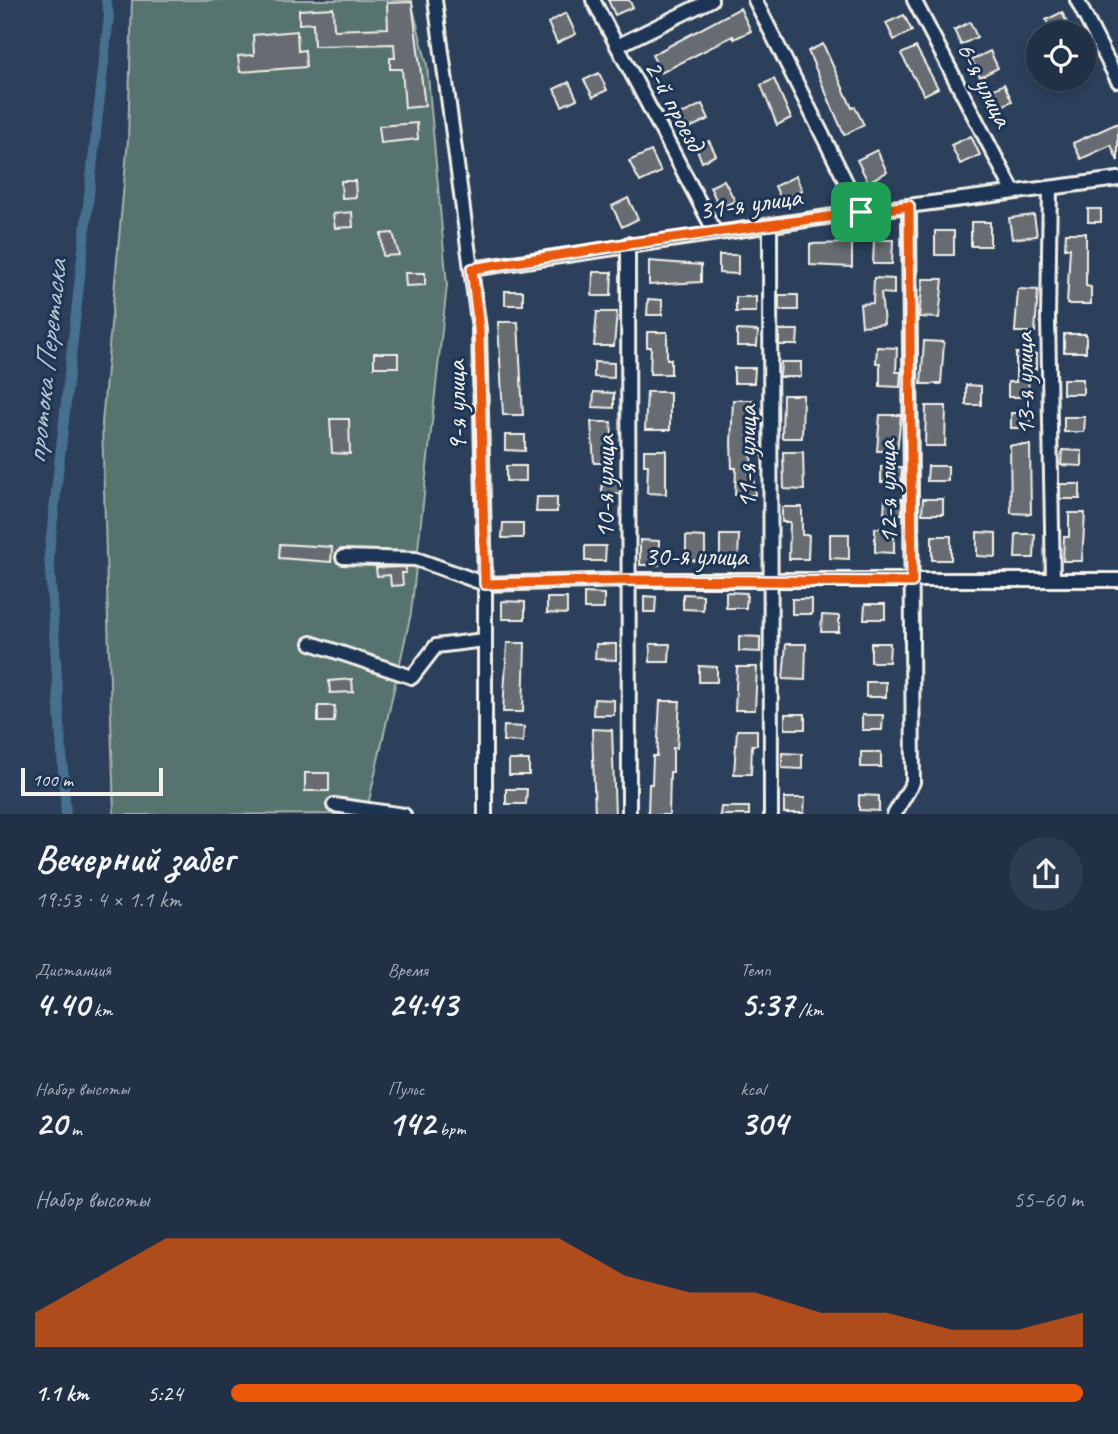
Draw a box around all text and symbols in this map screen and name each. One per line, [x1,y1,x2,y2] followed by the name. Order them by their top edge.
[1026,21,1096,91] map controls
[1026,21,1096,91] button: locate
[949,36,1022,134] street label: 6-я улица
[636,53,715,159] street label: 2-й проезд
[696,178,805,228] street label: 31-я улица
[831,182,891,242] pin
[842,193,880,231] icon: arrive
[16,255,76,466] water label: протока Перетаска
[1006,330,1042,436] street label: 13-я улица
[438,358,474,452] street label: 9-я улица
[729,403,764,509] street label: 11-я улица
[587,433,622,539] street label: 10-я улица
[869,438,905,544] street label: 12-я улица
[644,538,750,573] street label: 30-я улица
[21,766,163,797] scale bar
[32,768,73,792] text: 100 m
[35,835,234,882] text: Вечерний забег
[1009,837,1083,911] button: share
[35,885,181,914] text: 19:53 · 4 × 1.1 km
[35,958,111,982] text: Дистанция
[388,958,428,982] text: Время
[740,958,771,982] text: Темп
[35,982,89,1027] text: 4.40
[388,982,458,1027] text: 24:43
[740,982,794,1027] text: 5:37
[89,998,112,1022] text: km
[794,998,823,1022] text: /km
[35,1077,129,1101] text: Набор высоты
[388,1077,424,1101] text: Пульс
[740,1077,765,1101] text: kcal
[35,1101,67,1146] text: 20
[388,1101,435,1146] text: 142
[740,1101,788,1146] text: 304
[67,1117,82,1141] text: m
[435,1117,466,1141] text: bpm
[35,1185,149,1214] text: Набор высоты
[1013,1185,1083,1214] text: 55–60 m
[35,1379,89,1408] text: 1.1 km
[147,1379,183,1408] text: 5:24

